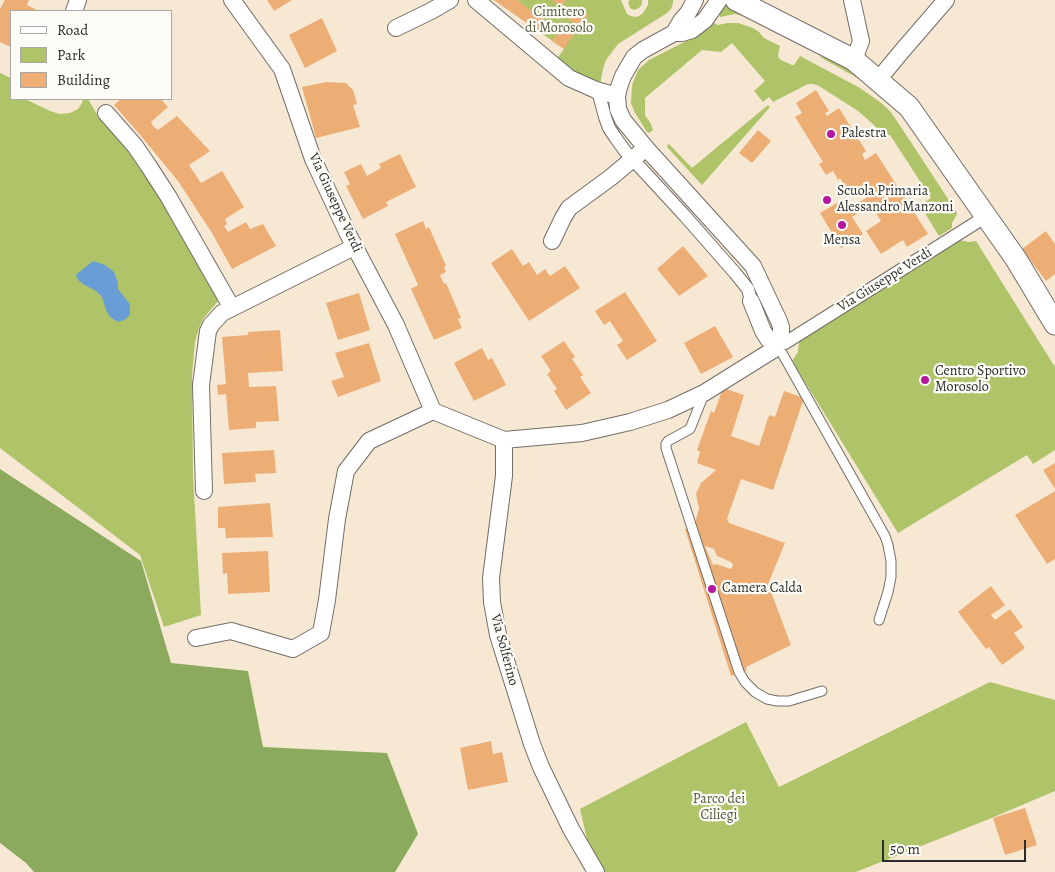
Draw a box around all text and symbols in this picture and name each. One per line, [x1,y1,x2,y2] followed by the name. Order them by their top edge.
[525,5,593,38] park label: Cimitero di Morosolo
[10,10,172,100] legend
[57,20,88,40] text: Road
[57,45,85,65] text: Park
[57,70,110,90] text: Building
[841,126,887,142] place label: Palestra
[825,128,837,140] marker: Palestra
[305,151,365,255] street label: Via Giuseppe Verdi
[837,184,953,216] place label: Scuola Primaria Alessandro Manzoni
[821,194,833,206] marker: Scuola Primaria Alessandro Manzoni
[836,219,848,231] marker: Mensa
[823,233,861,249] place label: Mensa
[835,244,935,316] street label: Via Giuseppe Verdi
[935,364,1026,397] place label: Centro Sportivo Morosolo
[919,374,931,386] marker: Centro Sportivo Morosolo
[722,581,802,597] place label: Camera Calda
[706,583,718,595] marker: Camera Calda
[486,612,522,688] street label: Via Solferino
[693,792,745,824] park label: Parco dei Ciliegi
[885,830,1029,862] scale bar
[890,839,920,859] text: 50 m

